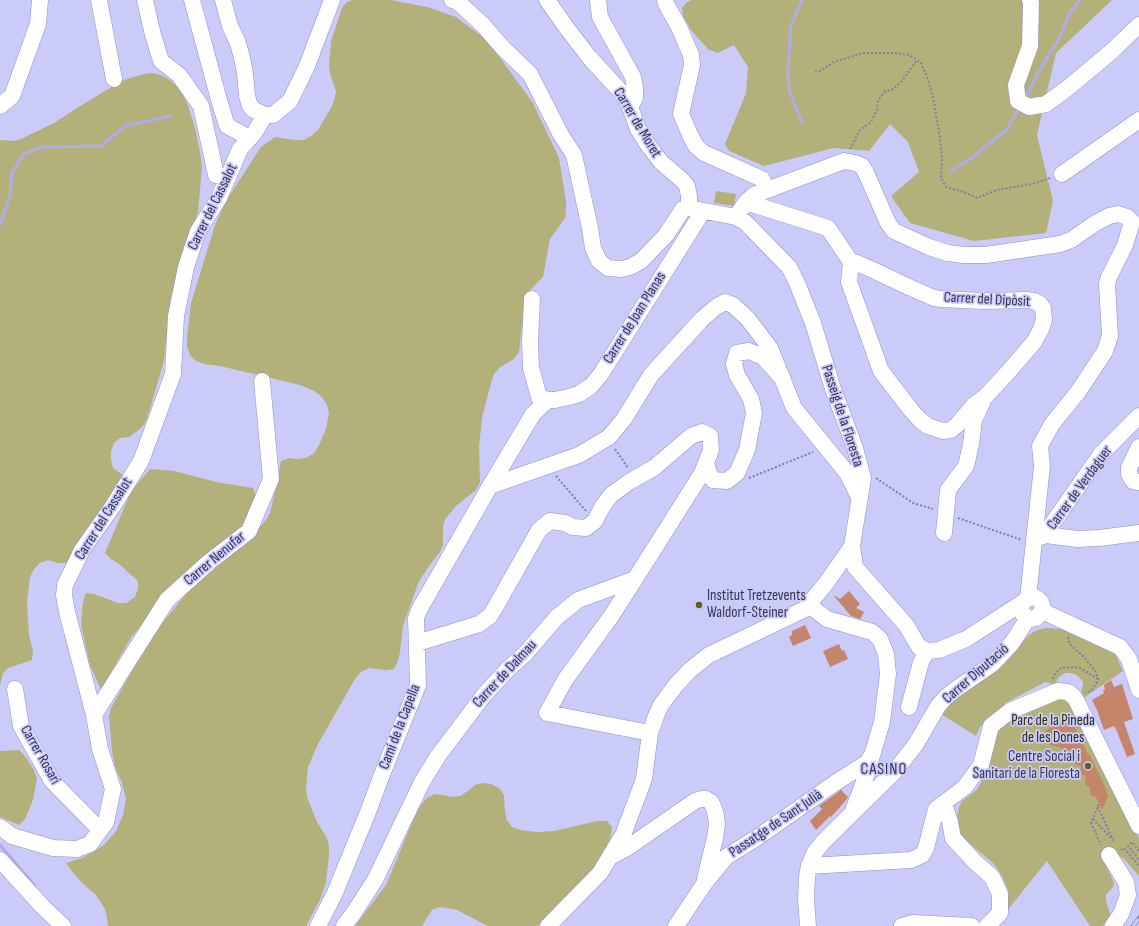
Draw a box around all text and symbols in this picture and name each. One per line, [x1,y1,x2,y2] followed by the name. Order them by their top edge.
[609,85,665,161] street label: Carrer de Moret
[184,161,242,253] street label: Carrer del Cassalot
[600,269,670,367] street label: Carrer de Joan Planas
[943,289,1031,311] street label: Carrer del Dipòsit
[817,363,867,469] street label: Passeig de la Floresta
[1043,442,1117,534] street label: Carrer de Verdaguer
[71,474,137,564] street label: Carrer del Cassalot
[181,528,249,590] street label: Carrer Nenufar
[707,587,806,622] place label: Institut Tretzevents Waldorf-Steiner
[694,600,704,610] marker: Institut Tretzevents Waldorf-Steiner
[469,636,541,712] street label: Carrer de Dalmau
[939,640,1013,708] street label: Carrer Diputació
[376,682,424,772] street label: Camí de la Capella
[1011,712,1095,747] park label: Parc de la Pineda de les Dones
[16,722,64,788] street label: Carrer Rosari
[973,748,1080,783] place label: Centre Social i Sanitari de la Floresta
[861,760,907,780] district label: CASINO
[1083,761,1093,771] marker: Centre Social i Sanitari de la Floresta
[726,786,826,862] street label: Passatge de Sant Julià

